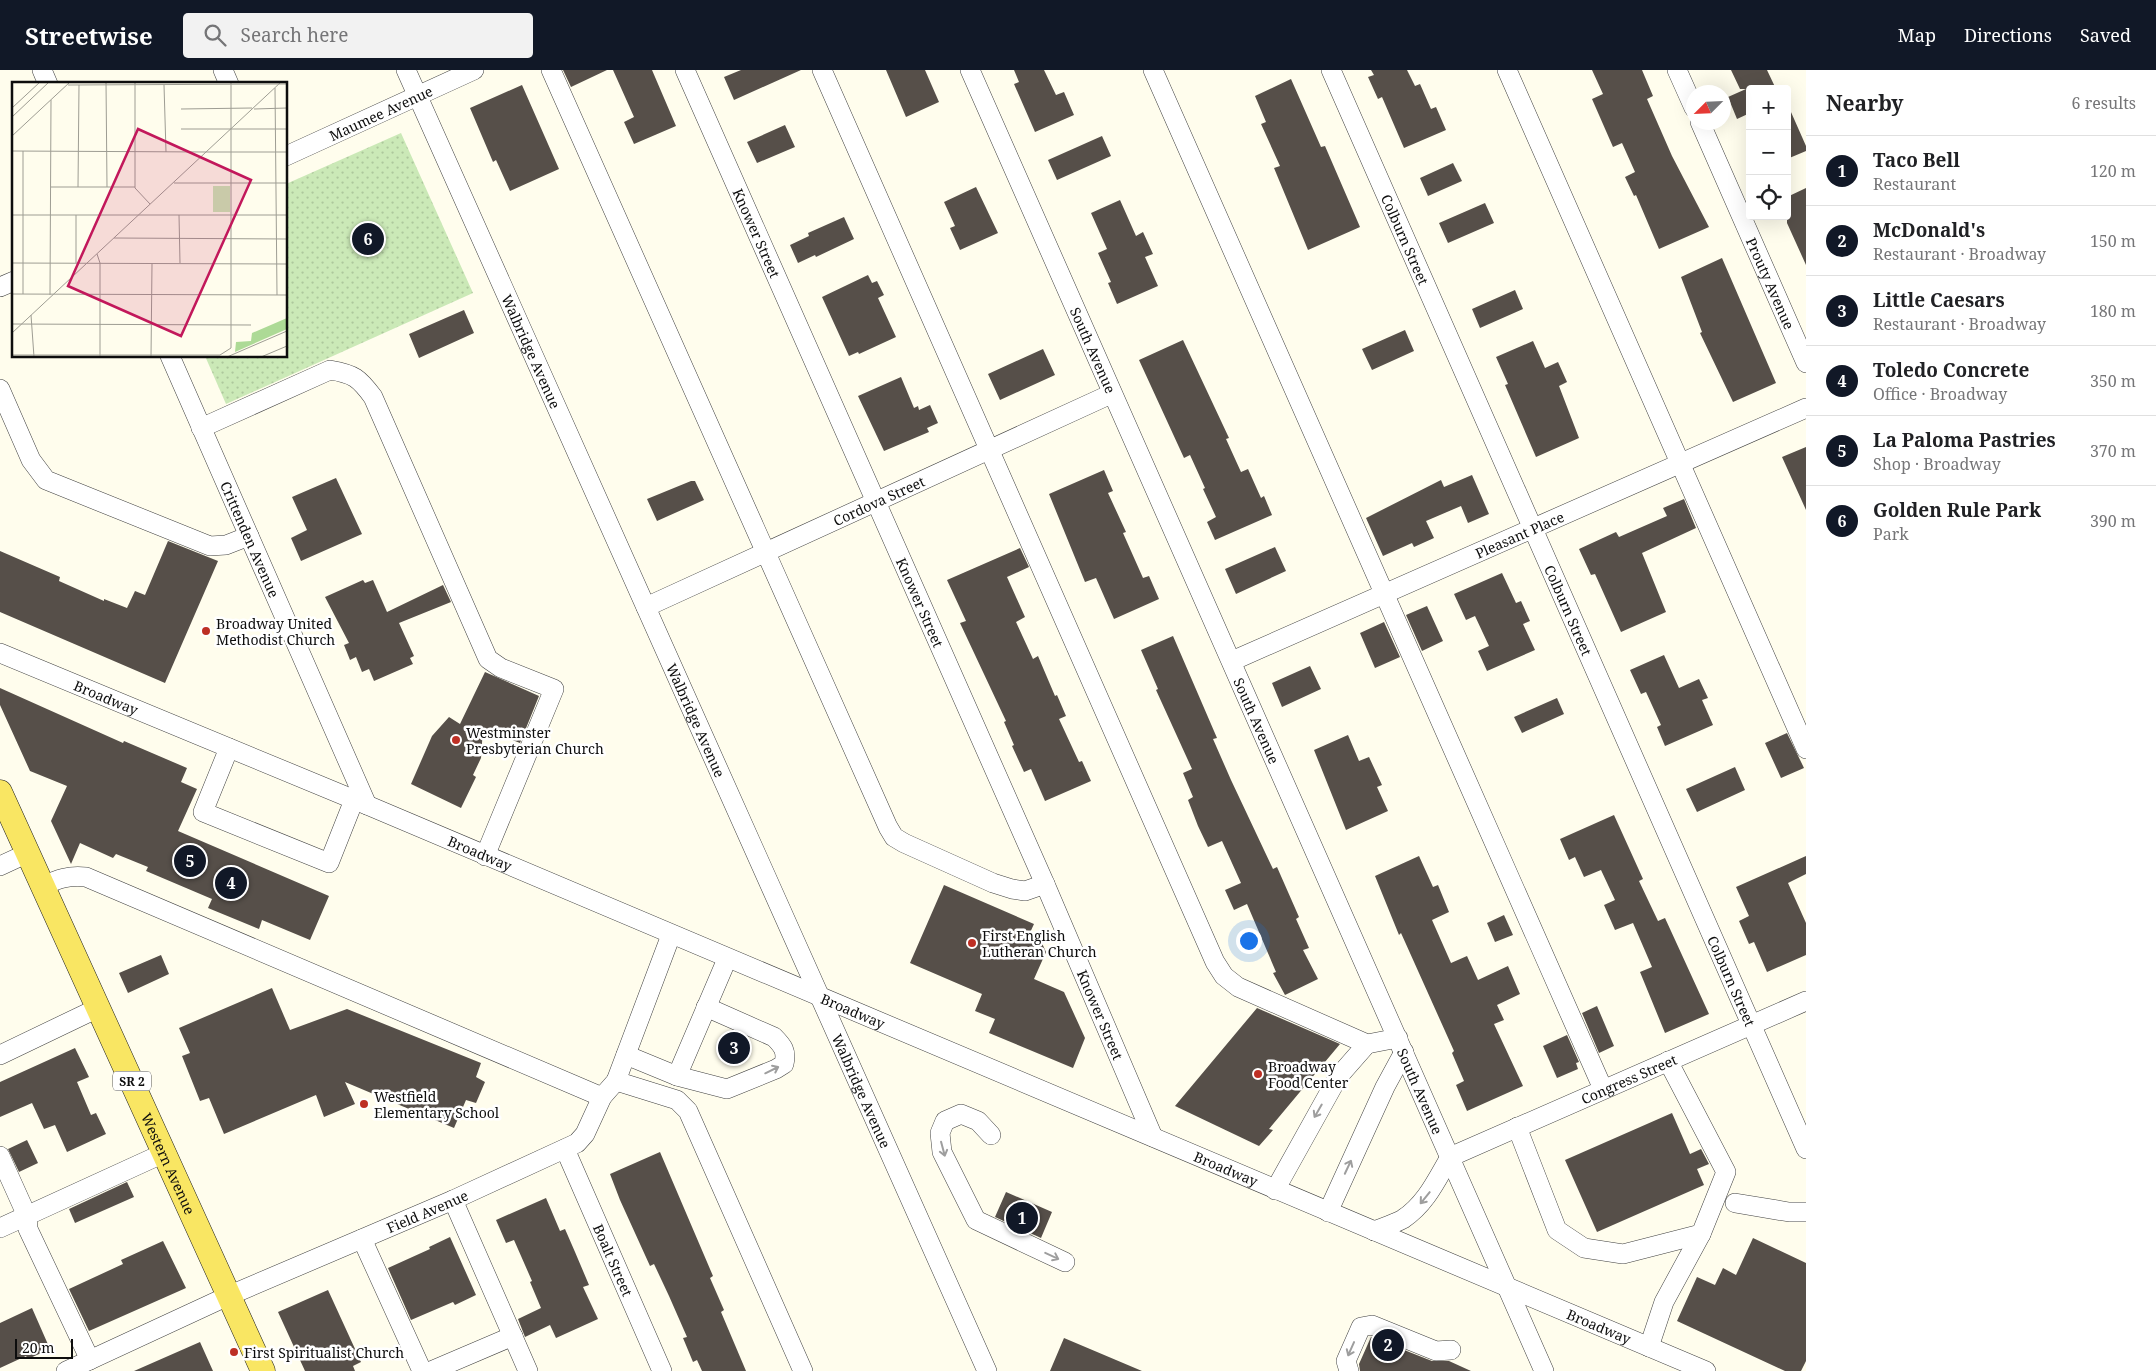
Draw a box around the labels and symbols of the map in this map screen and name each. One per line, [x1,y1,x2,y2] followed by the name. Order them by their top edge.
[326,81,435,145] street label: Maumee Avenue
[12,82,288,358] inset map
[1686,85,1731,130] north arrow
[729,185,785,281] street label: Knower Street
[1377,191,1434,288] street label: Colburn Street
[352,220,384,258] pin: 6
[1742,234,1799,332] street label: Prouty Avenue
[498,291,565,411] street label: Walbridge Avenue
[1066,304,1121,396] street label: South Avenue
[830,471,928,530] street label: Cordova Street
[217,478,284,600] street label: Crittenden Avenue
[1472,506,1567,562] street label: Pleasant Place
[892,555,949,650] street label: Knower Street
[1540,562,1597,658] street label: Colburn Street
[216,614,335,649] place label: Broadway United Methodist Church
[200,625,212,637] marker: Broadway United Methodist Church
[663,660,730,780] street label: Walbridge Avenue
[71,675,141,719] street label: Broadway
[1230,675,1284,766] street label: South Avenue
[466,723,604,758] place label: Westminster Presbyterian Church
[450,734,462,746] marker: Westminster Presbyterian Church
[445,831,515,875] street label: Broadway
[174,842,206,880] pin: 5
[215,864,247,902] pin: 4
[982,926,1097,961] place label: First English Lutheran Church
[1236,928,1262,954] your location
[1704,932,1760,1029] street label: Colburn Street
[966,937,978,949] marker: First English Lutheran Church
[1073,967,1128,1062] street label: Knower Street
[818,989,888,1032] street label: Broadway
[718,1029,750,1067] pin: 3
[828,1031,896,1151] street label: Walbridge Avenue
[1393,1045,1448,1137] street label: South Avenue
[1578,1049,1680,1108] street label: Congress Street
[1268,1057,1349,1092] place label: Broadway Food Center
[765,1065,780,1075] one-way arrow
[1252,1068,1264,1080] marker: Broadway Food Center
[113,1071,151,1090] road number: SR 2
[374,1087,500,1122] place label: Westfield Elementary School
[358,1098,370,1110] marker: Westfield Elementary School
[1313,1104,1323,1119] one-way arrow
[137,1110,200,1217] street label: Western Avenue
[939,1141,948,1157] one-way arrow
[1191,1146,1261,1190] street label: Broadway
[1344,1160,1353,1175] one-way arrow
[383,1185,471,1237] street label: Field Avenue
[1419,1191,1430,1204] one-way arrow
[1006,1199,1038,1237] pin: 1
[589,1221,638,1299] street label: Boalt Street
[1044,1251,1059,1261] one-way arrow
[1564,1304,1634,1348] street label: Broadway
[1372,1326,1404,1364] pin: 2
[15,1336,72,1359] scale bar
[1346,1341,1356,1356] one-way arrow
[244,1343,404,1362] place label: First Spiritualist Church
[228,1346,240,1358] marker: First Spiritualist Church

